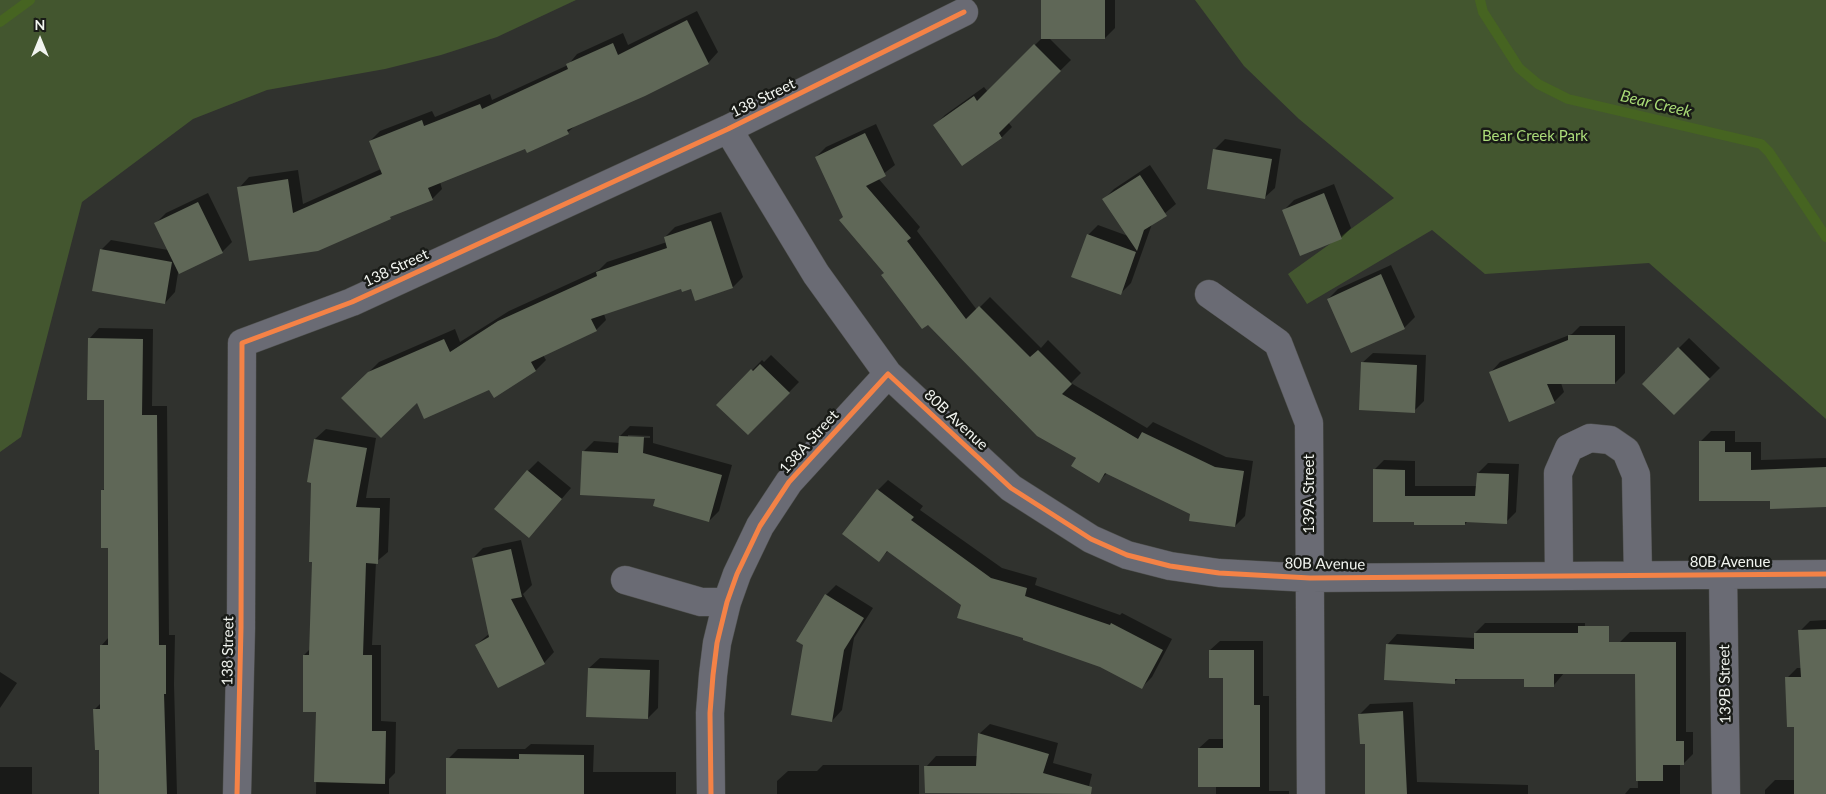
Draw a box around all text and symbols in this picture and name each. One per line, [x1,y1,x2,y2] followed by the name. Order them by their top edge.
[15,15,65,65] north arrow
[35,16,45,33] text: N
[728,75,798,121] street label: 138 Street
[1619,86,1693,122] water label: Bear Creek
[1482,127,1588,145] park label: Bear Creek Park
[361,245,431,291] street label: 138 Street
[920,386,992,454] street label: 80B Avenue
[776,406,842,478] street label: 138A Street
[1300,454,1318,534] street label: 139A Street
[1690,553,1770,571] street label: 80B Avenue
[1285,554,1365,574] street label: 80B Avenue
[218,616,238,686] street label: 138 Street
[1715,644,1735,724] street label: 139B Street

